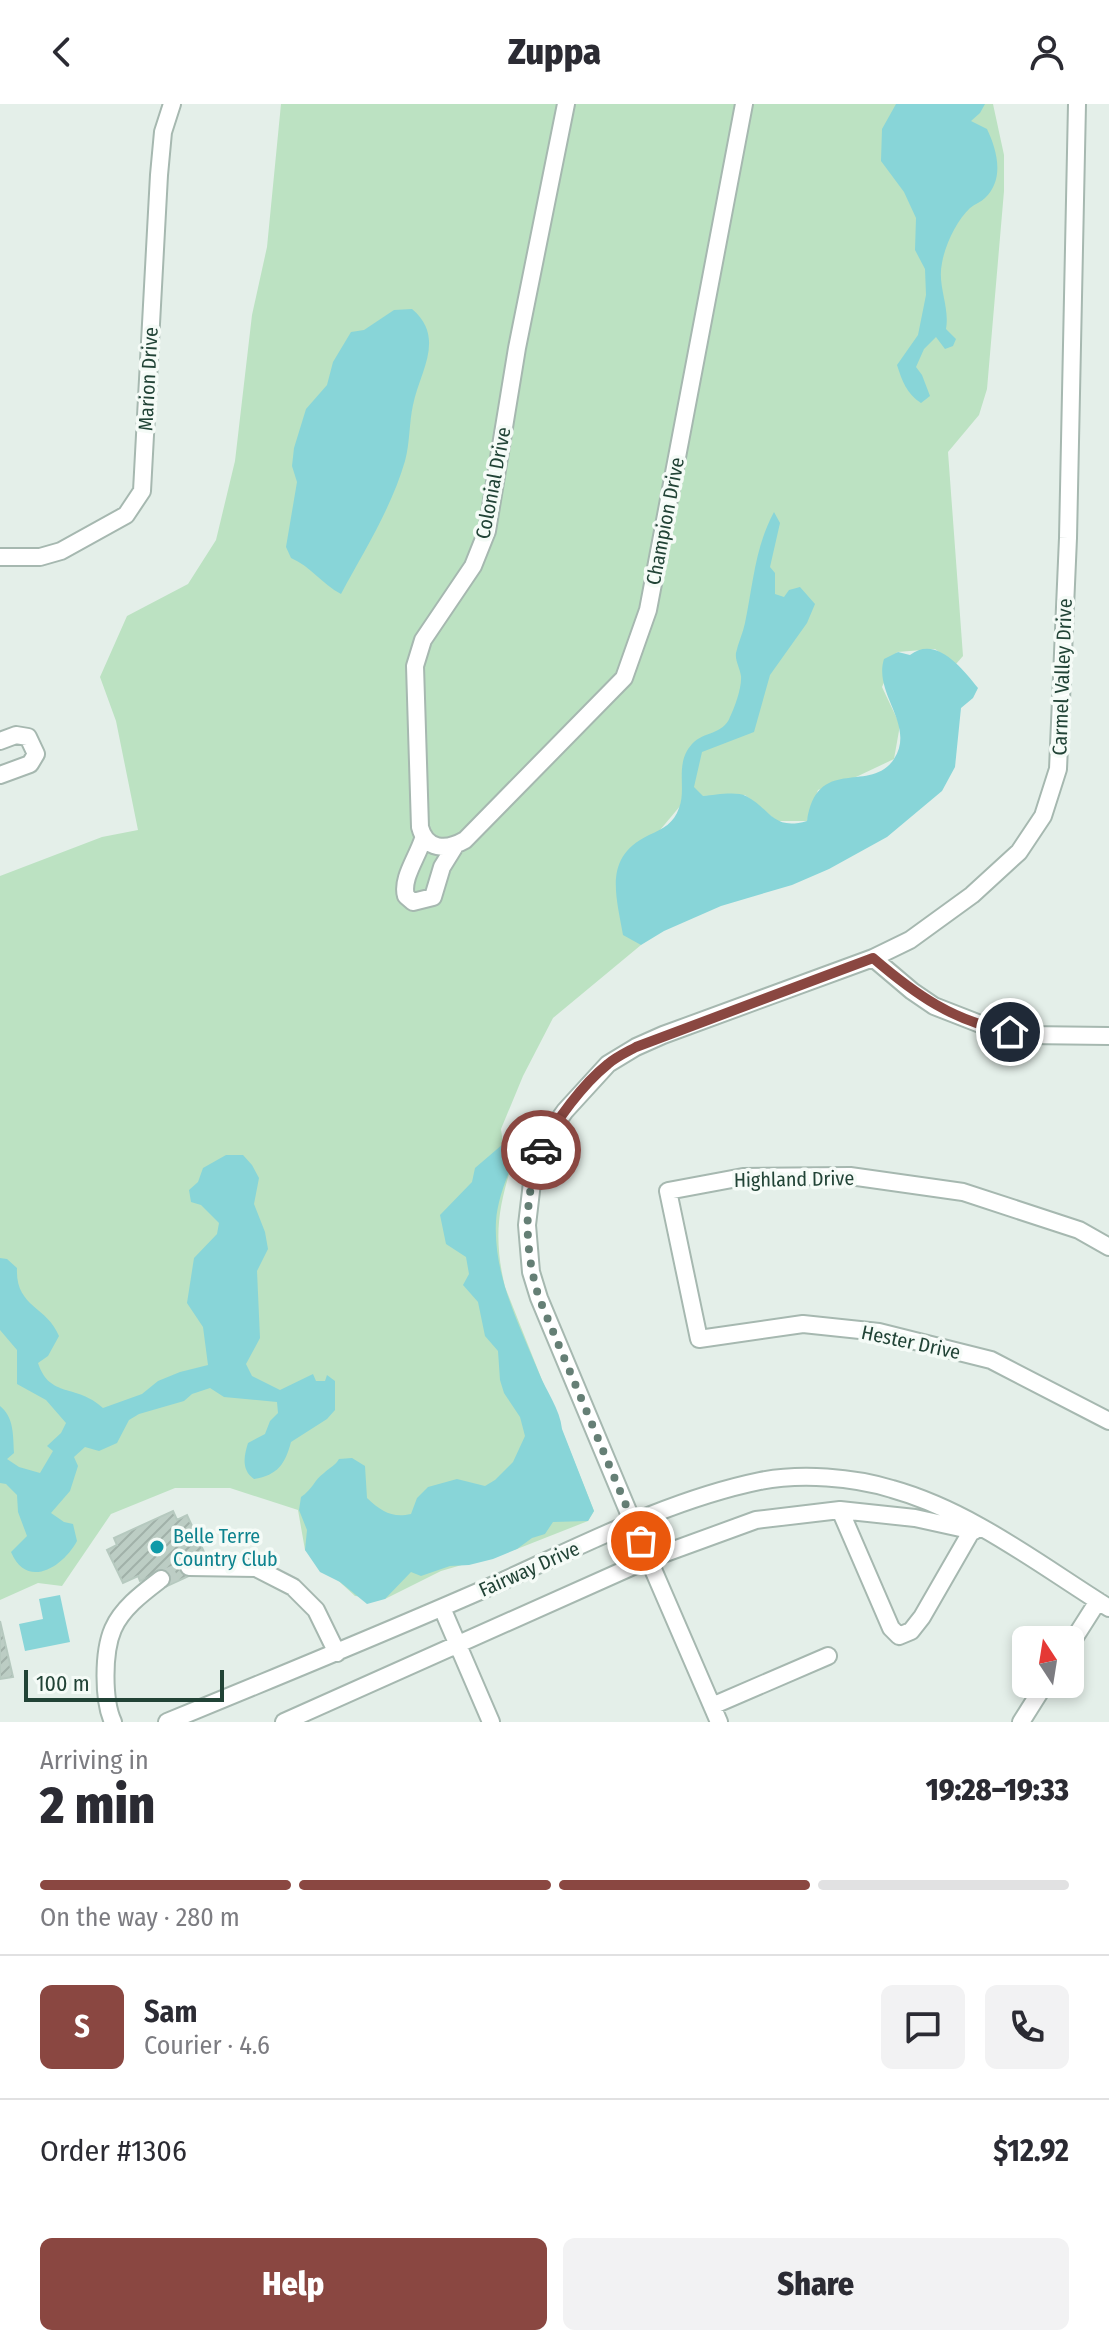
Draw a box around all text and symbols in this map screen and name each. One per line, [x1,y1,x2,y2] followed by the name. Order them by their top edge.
[40,30,84,74] icon: back
[508,30,601,74] text: Zuppa
[1025,30,1069,74] icon: person
[133,326,163,432] street label: Marion Drive
[470,425,516,541] street label: Colonial Drive
[641,455,689,587] street label: Champion Drive
[1047,598,1077,756] street label: Carmel Valley Drive
[976,998,1044,1066] pin
[988,1010,1032,1054] icon: home
[501,1110,581,1190] courier
[519,1128,563,1172] icon: car
[734,1166,854,1192] street label: Highland Drive
[859,1320,963,1364] street label: Hester Drive
[607,1507,675,1575] pin
[619,1519,663,1563] icon: bag
[173,1524,278,1571] place label: Belle Terre Country Club
[475,1536,583,1602] street label: Fairway Drive
[148,1538,166,1556] marker: Belle Terre Country Club
[1012,1626,1084,1698] north arrow
[1012,1626,1084,1698] map controls
[24,1666,224,1702] scale bar
[36,1670,90,1697] text: 100 m
[40,1745,149,1776] text: Arriving in
[926,1772,1069,1808] text: 19:28–19:33
[40,1774,155,1837] text: 2 min
[40,1902,240,1933] text: On the way · 280 m
[881,1985,965,2069] button: chat
[985,1985,1069,2069] button: phone
[144,1994,197,2030] text: Sam
[74,2009,90,2045] text: S
[144,2030,270,2061] text: Courier · 4.6
[40,2133,187,2169] text: Order #1306
[993,2133,1069,2169] text: $12.92
[40,2238,547,2330] button: Help
[563,2238,1069,2330] button: Share

